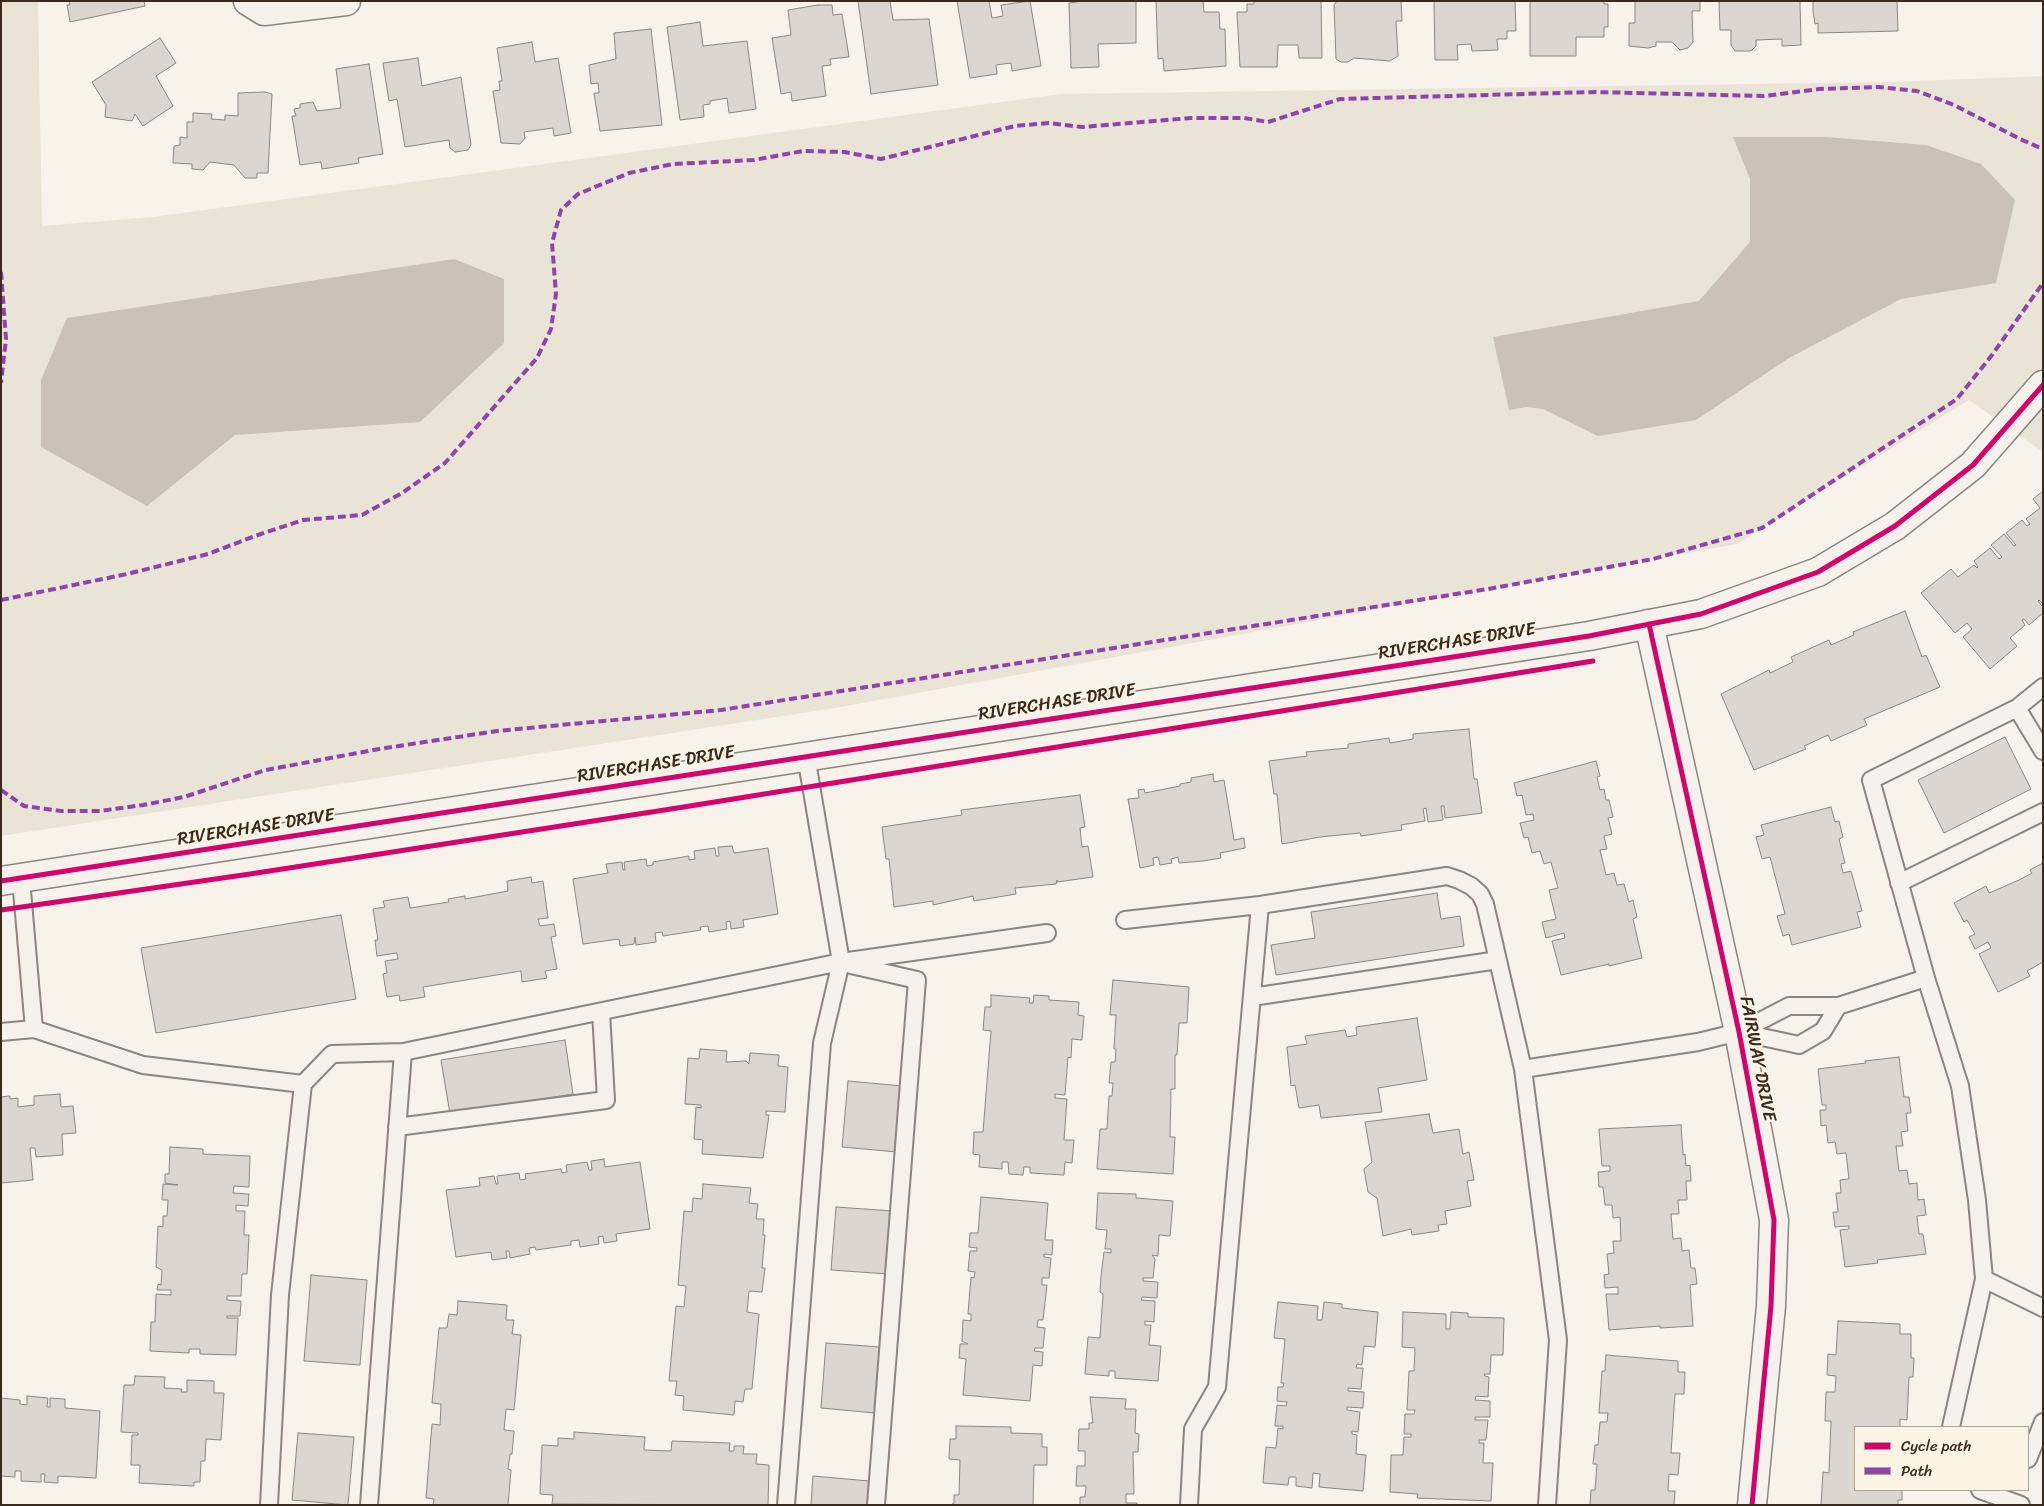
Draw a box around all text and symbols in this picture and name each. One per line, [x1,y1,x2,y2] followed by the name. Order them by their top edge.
[1377,619,1537,665] street label: RIVERCHASE DRIVE
[977,680,1137,726] street label: RIVERCHASE DRIVE
[576,742,736,788] street label: RIVERCHASE DRIVE
[176,805,336,851] street label: RIVERCHASE DRIVE
[1734,995,1780,1123] street label: FAIRWAY DRIVE
[1854,1426,2029,1491] legend
[1901,1433,1971,1459] text: Cycle path
[1901,1458,1932,1484] text: Path

